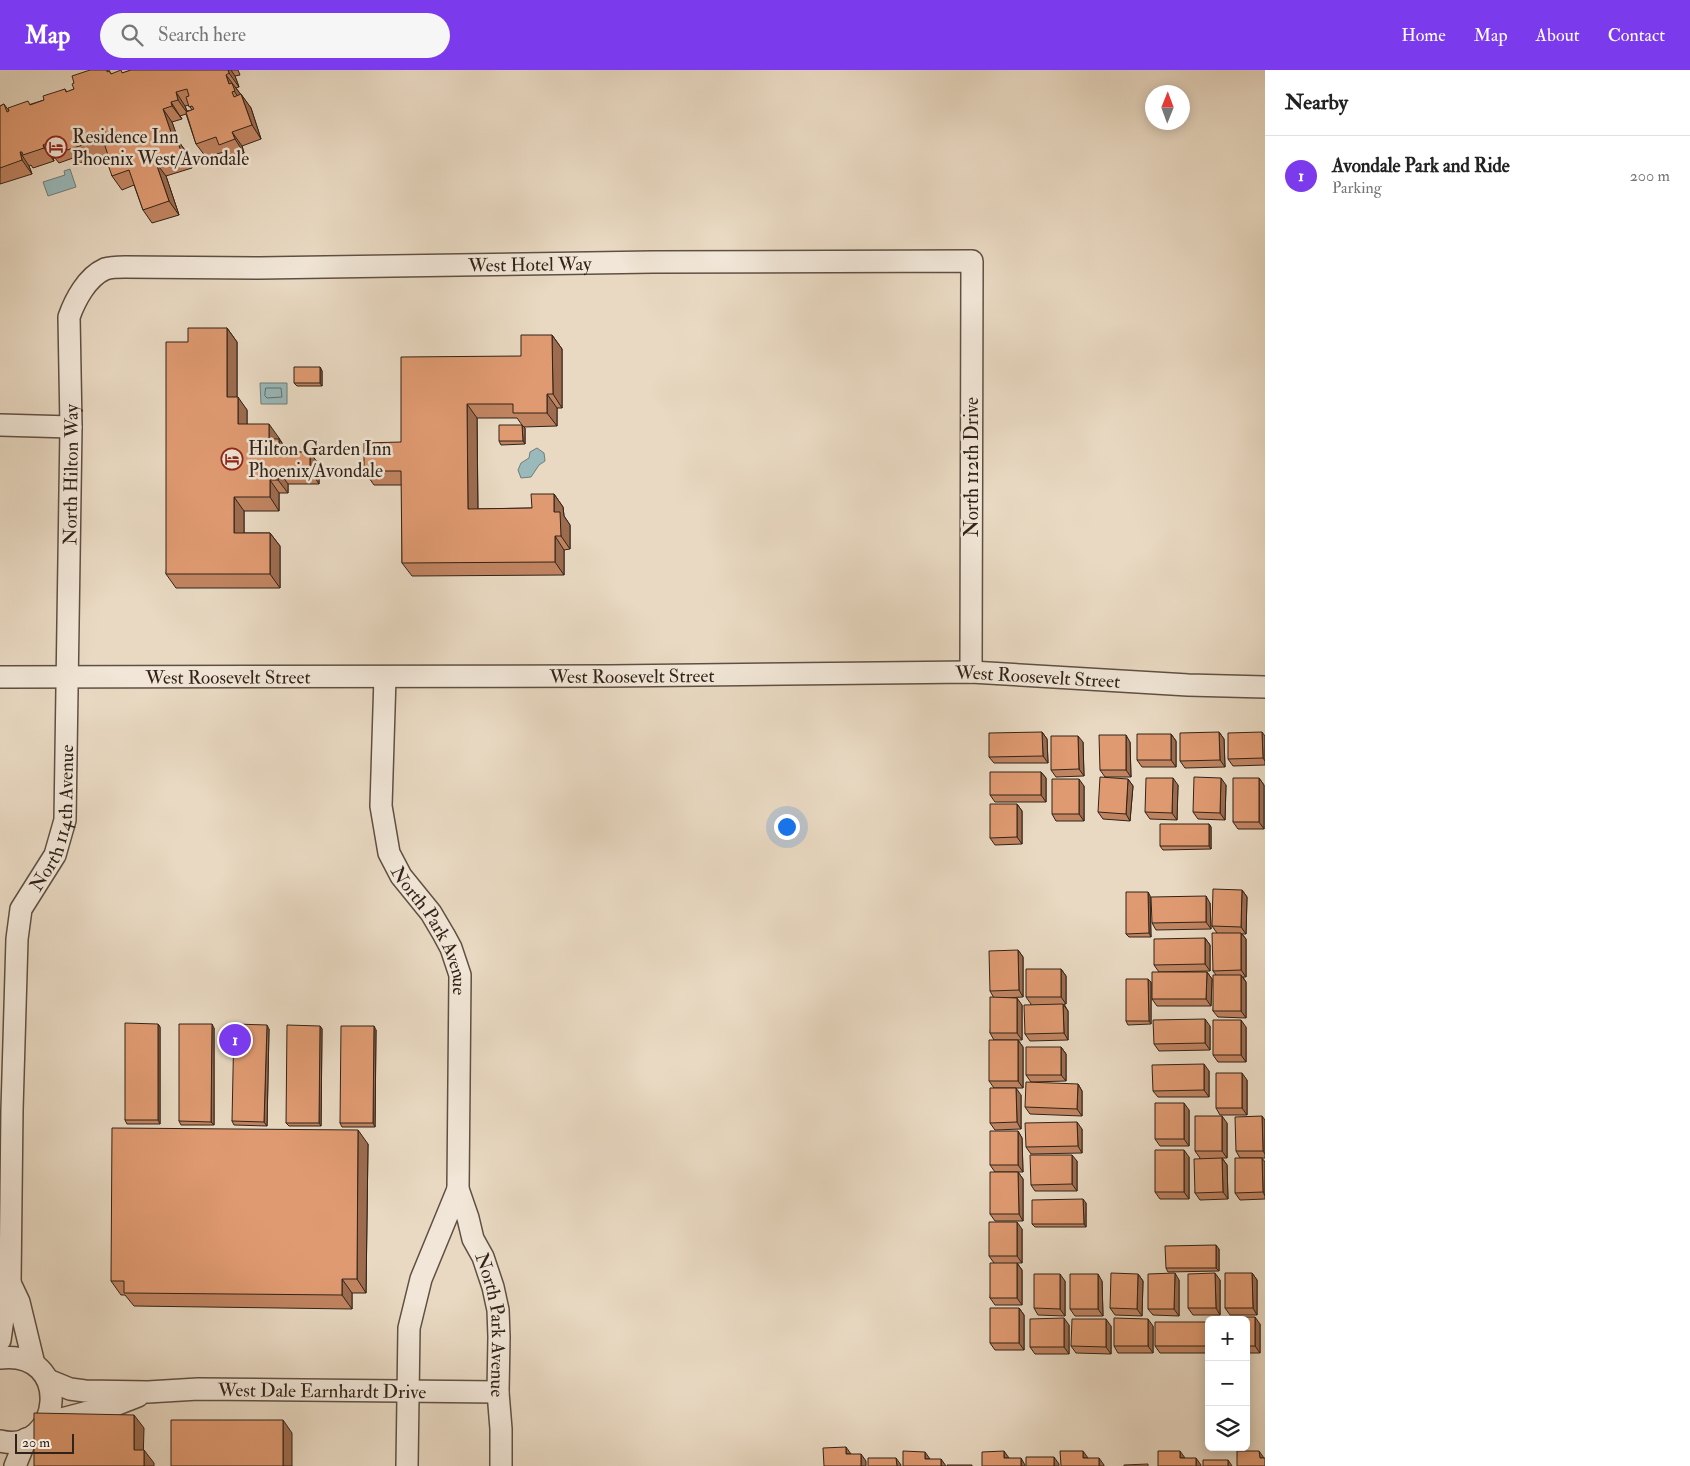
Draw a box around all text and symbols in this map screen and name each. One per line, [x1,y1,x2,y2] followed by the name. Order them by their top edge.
[100,13,450,58] search box
[25,20,70,51] text: Map
[118,21,146,49] icon: search
[158,23,246,47] text: Search here
[1401,24,1446,47] text: Home
[1474,24,1508,47] text: Map
[1536,24,1580,47] text: About
[1608,24,1665,47] text: Contact
[1145,85,1190,130] north arrow
[1285,89,1348,116] text: Nearby
[72,125,249,171] place label: Residence Inn Phoenix West/Avondale
[44,135,68,159] hotel icon: Residence Inn Phoenix West/Avondale
[1332,154,1510,178] text: Avondale Park and Ride
[1298,166,1304,186] text: 1
[1630,166,1670,186] text: 200 m
[1332,178,1382,198] text: Parking
[467,252,592,278] street label: West Hotel Way
[960,397,984,537] street label: North 112th Drive
[58,403,84,545] street label: North Hilton Way
[248,437,392,483] place label: Hilton Garden Inn Phoenix/Avondale
[220,447,244,471] hotel icon: Hilton Garden Inn Phoenix/Avondale
[954,661,1121,694] street label: West Roosevelt Street
[548,664,715,689] street label: West Roosevelt Street
[144,665,311,690] street label: West Roosevelt Street
[24,744,79,896] street label: North 114th Avenue
[774,814,800,840] your location
[385,862,471,995] street label: North Park Avenue
[219,1021,251,1059] pin: 1
[469,1249,510,1398] street label: North Park Avenue
[1205,1316,1250,1451] map controls
[1205,1316,1250,1361] button: +
[1205,1361,1250,1406] button: −
[217,1378,426,1404] street label: West Dale Earnhardt Drive
[1205,1406,1250,1451] button: layers
[15,1431,74,1454] scale bar
[22,1434,50,1451] text: 20 m

